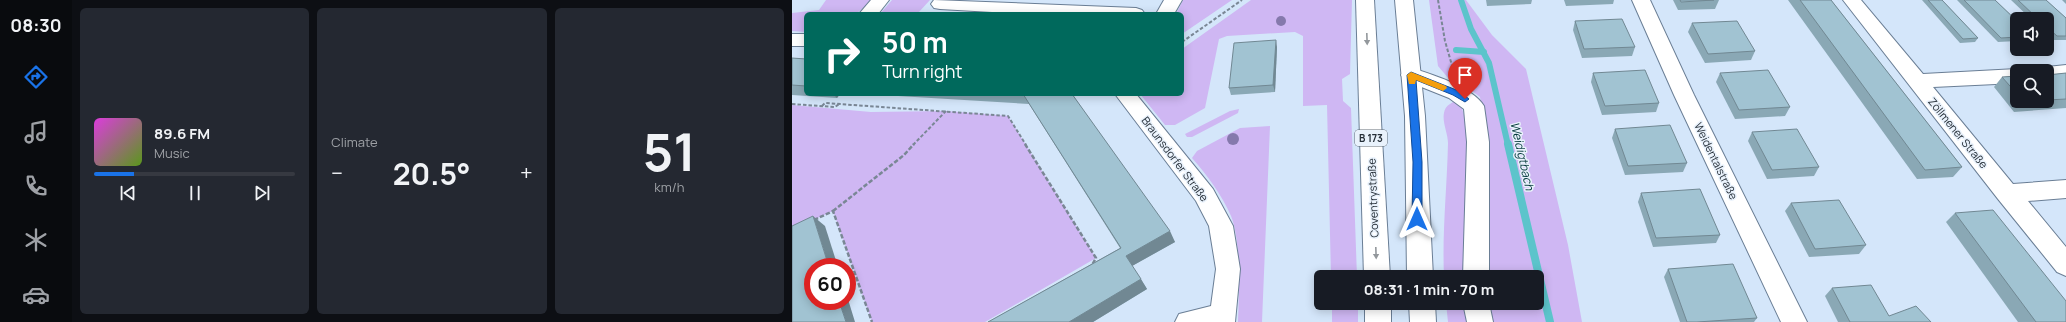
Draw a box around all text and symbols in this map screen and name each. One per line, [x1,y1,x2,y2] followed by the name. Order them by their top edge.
[2010,12,2054,108] map controls
[2010,12,2054,56] button: sound
[10,13,62,37] text: 08:30
[882,23,948,61] text: 50 m
[816,28,868,80] icon: right
[1363,33,1370,45] one-way arrow
[1448,58,1482,99] pin
[882,59,963,83] text: Turn right
[22,63,50,91] icon: directions
[1454,64,1476,86] icon: arrive
[2010,64,2054,108] button: search
[1925,94,1992,172] street label: Zöllmener Straße
[1138,113,1213,205] street label: Braunsdorfer Straße
[643,116,696,187] text: 51
[22,118,50,146] icon: music
[1506,120,1539,193] water label: Weidigtbach
[1691,120,1742,202] street label: Weidentalstraße
[154,123,210,144] text: 89.6 FM
[1355,130,1387,146] road number: B 173
[331,133,378,151] text: Climate
[154,144,190,162] text: Music
[393,153,470,194] text: 20.5°
[1364,157,1381,238] street label: Coventrystraße
[331,158,343,188] text: −
[520,158,533,188] text: +
[22,172,50,200] icon: phone
[654,178,684,196] text: km/h
[117,182,139,204] icon: previous
[184,182,206,204] icon: pause
[251,182,273,204] icon: next
[1396,198,1438,240] position arrow
[22,226,50,254] icon: climate
[1372,247,1379,259] one-way arrow
[804,258,856,310] speed limit sign: 60
[1364,279,1494,300] text: 08:31 · 1 min · 70 m
[22,281,50,309] icon: car

